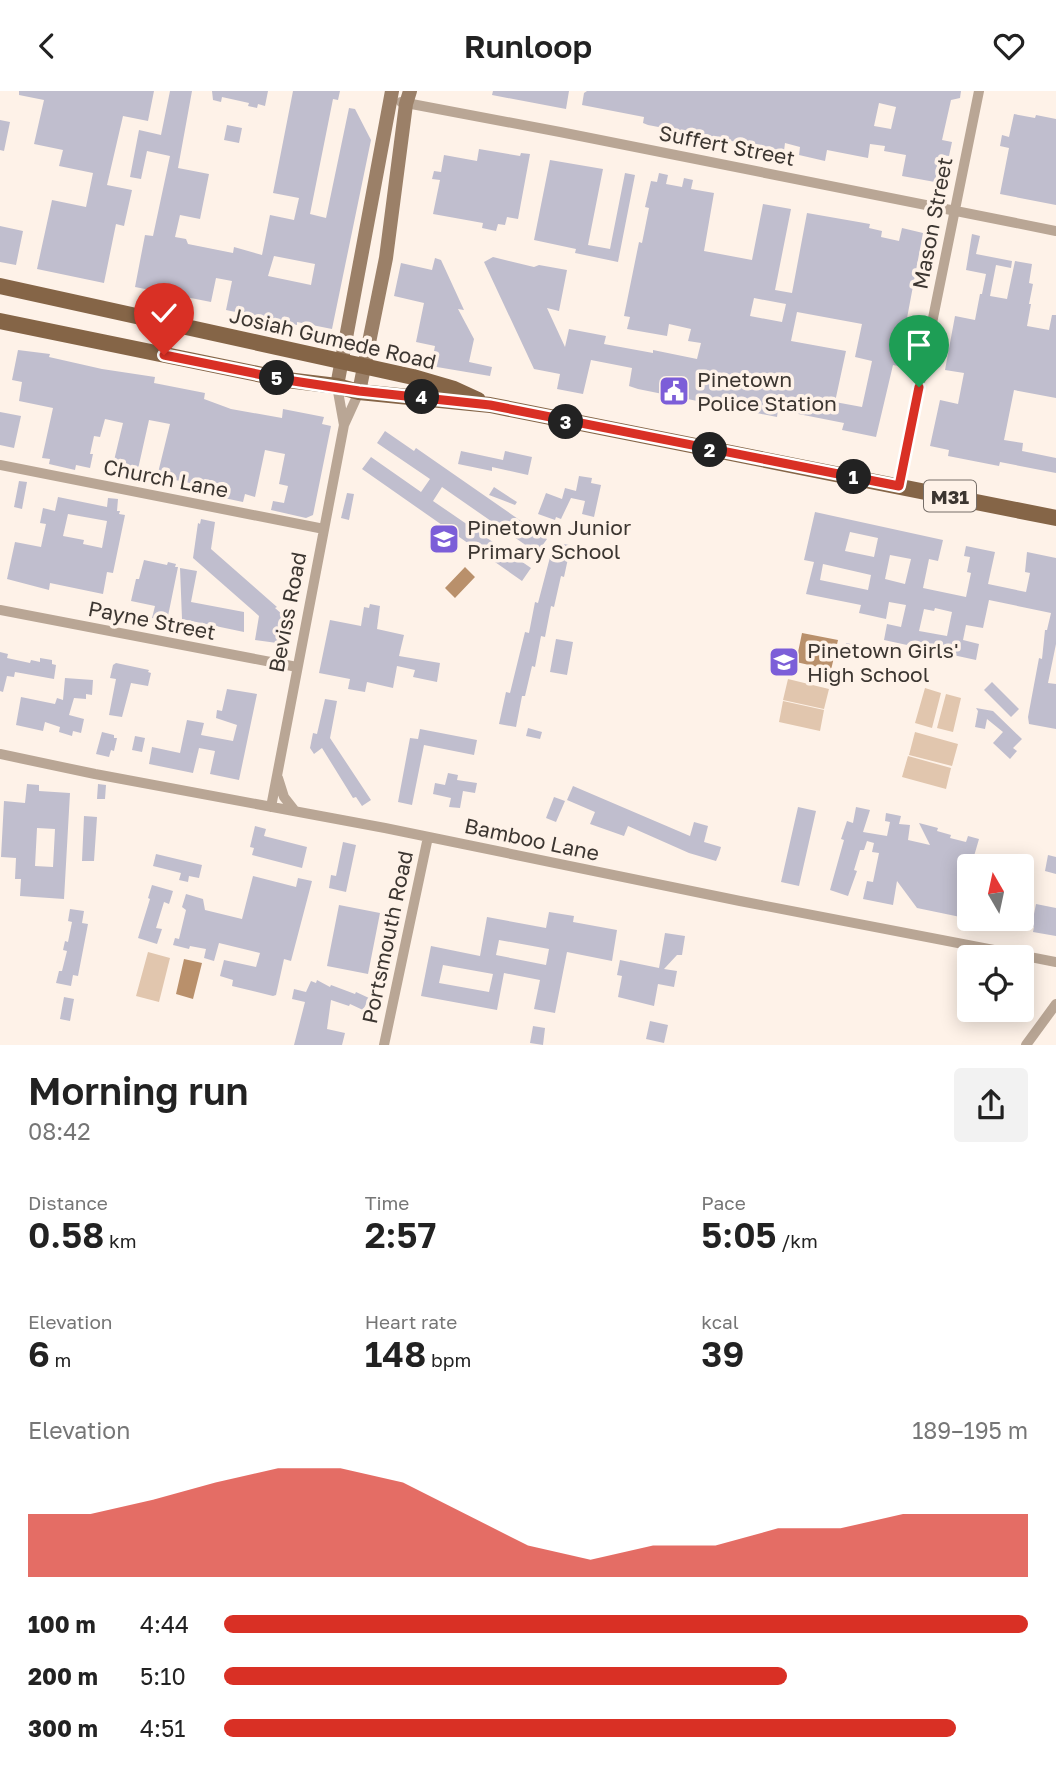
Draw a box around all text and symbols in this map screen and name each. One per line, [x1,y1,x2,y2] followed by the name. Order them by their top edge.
[28,27,66,65] icon: back
[464,27,592,65] text: Runloop
[990,27,1028,65] icon: heart
[657,119,797,171] street label: Suffert Street
[906,155,958,291] street label: Mason Street
[134,283,194,355] pin
[145,294,183,332] icon: check
[227,302,439,374] street label: Josiah Gumede Road
[889,315,949,387] pin
[900,326,938,364] icon: arrive
[260,361,294,395] pin: 5
[271,366,282,389] text: 5
[697,366,837,416] place label: Pinetown Police Station
[657,374,691,408] public building icon: Pinetown Police Station
[404,379,440,415] pin: 4
[416,385,427,408] text: 4
[548,405,584,439] pin: 3
[560,410,571,433] text: 3
[692,433,728,467] pin: 2
[704,438,715,461] text: 2
[101,453,231,503] street label: Church Lane
[836,459,872,495] pin: 1
[849,465,858,488] text: 1
[924,481,976,511] road number: M31
[467,514,631,564] place label: Pinetown Junior Primary School
[427,522,461,556] school or university icon: Pinetown Junior Primary School
[263,550,311,674] street label: Beviss Road
[86,595,218,645] street label: Payne Street
[807,637,959,687] place label: Pinetown Girls' High School
[767,645,801,679] school or university icon: Pinetown Girls' High School
[462,812,602,866] street label: Bamboo Lane
[356,848,418,1026] street label: Portsmouth Road
[957,854,1034,931] north arrow
[957,854,1034,1022] map controls
[957,945,1034,1022] button: locate
[28,1068,249,1113] text: Morning run
[954,1068,1028,1142] button: share
[28,1117,91,1145] text: 08:42
[28,1191,108,1214] text: Distance
[365,1191,409,1214] text: Time
[701,1191,746,1214] text: Pace
[28,1214,104,1256] text: 0.58
[365,1214,436,1256] text: 2:57
[701,1214,776,1256] text: 5:05
[104,1229,137,1252] text: km
[776,1229,818,1252] text: /km
[28,1310,113,1333] text: Elevation
[365,1310,457,1333] text: Heart rate
[701,1310,739,1333] text: kcal
[28,1333,50,1375] text: 6
[365,1333,426,1375] text: 148
[701,1333,744,1375] text: 39
[50,1348,71,1371] text: m
[426,1348,471,1371] text: bpm
[28,1416,130,1444] text: Elevation
[912,1416,1028,1444] text: 189–195 m
[28,1610,96,1638] text: 100 m
[140,1610,189,1638] text: 4:44
[28,1662,98,1690] text: 200 m
[140,1662,186,1690] text: 5:10
[28,1714,98,1742] text: 300 m
[140,1714,185,1742] text: 4:51

